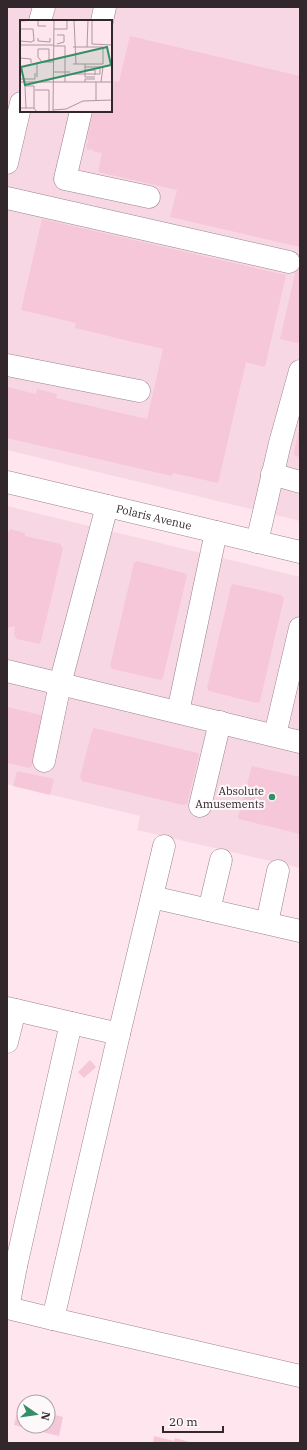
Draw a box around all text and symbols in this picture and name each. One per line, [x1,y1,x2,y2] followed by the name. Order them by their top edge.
[20,20,112,112] inset map
[115,501,193,533] street label: Polaris Avenue
[195,784,264,811] place label: Absolute Amusements
[267,792,277,802] marker: Absolute Amusements
[16,1394,56,1434] north arrow
[163,1408,223,1434] scale bar
[38,1410,54,1422] text: N
[169,1414,198,1429] text: 20 m

